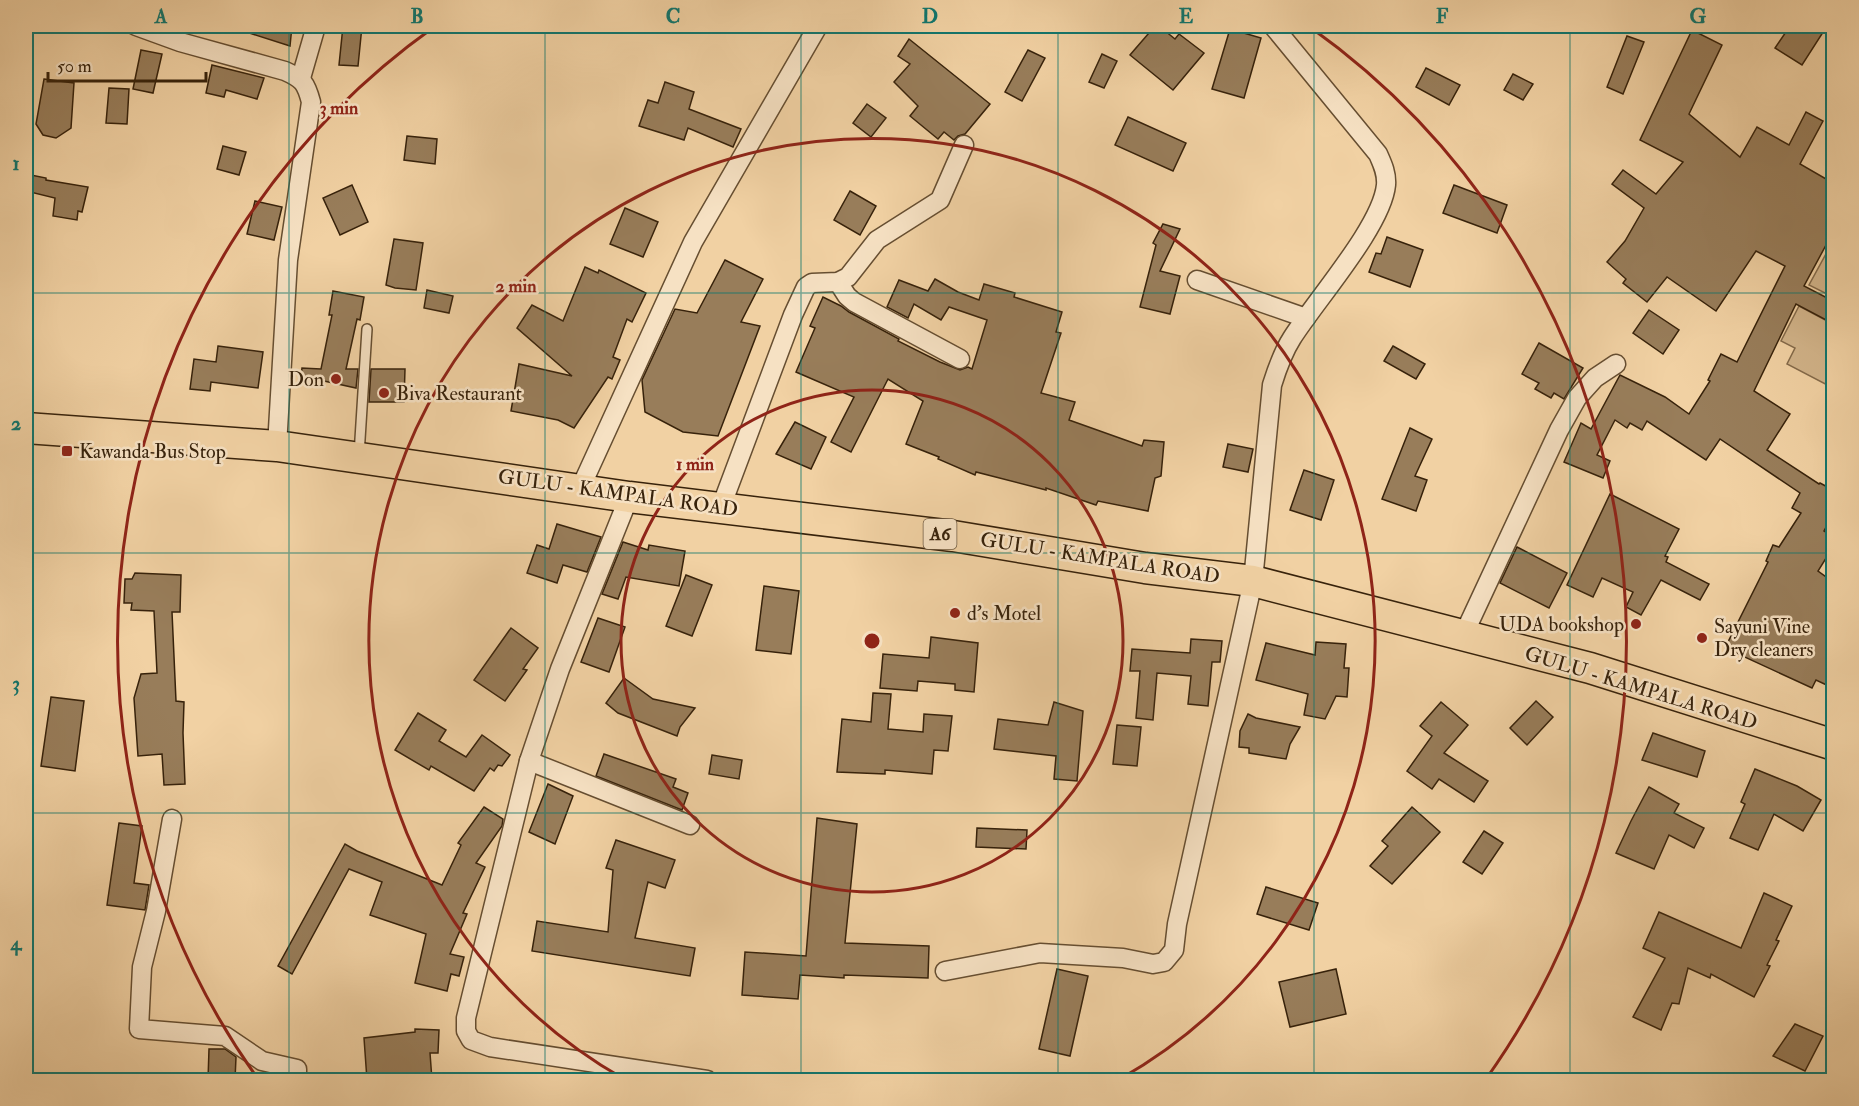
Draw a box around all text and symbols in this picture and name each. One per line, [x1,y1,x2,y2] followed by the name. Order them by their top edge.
[154,4,168,29] text: A
[410,4,424,29] text: B
[666,4,680,29] text: C
[922,4,938,29] text: D
[1179,4,1194,29] text: E
[1436,4,1449,29] text: F
[1690,4,1707,29] text: G
[48,45,206,83] scale bar
[57,55,92,78] text: 50 m
[320,97,359,120] text: 3 min
[12,151,20,176] text: 1
[496,275,537,298] text: 2 min
[288,367,324,392] place label: Don
[329,372,343,386] marker: Don
[396,381,523,406] place label: Biva Restaurant
[377,386,391,400] marker: Biva Restaurant
[11,411,21,436] text: 2
[79,439,226,465] place label: Kawanda Bus Stop
[60,444,74,458] marker: Kawanda Bus Stop
[676,453,715,476] text: 1 min
[496,464,740,522] street label: GULU - KAMPALA ROAD
[924,519,956,549] road number: A6
[979,527,1221,589] street label: GULU - KAMPALA ROAD
[967,601,1041,626] place label: d's Motel
[948,606,962,620] marker: d's Motel
[1499,612,1624,638] place label: UDA bookshop
[1714,614,1814,662] place label: Sayuni Vine Dry cleaners
[1629,617,1643,631] marker: UDA bookshop
[862,631,882,651] centre of rings
[1695,631,1709,645] marker: Sayuni Vine Dry cleaners
[1522,641,1760,735] street label: GULU - KAMPALA ROAD
[12,671,20,696] text: 3
[10,931,23,956] text: 4

